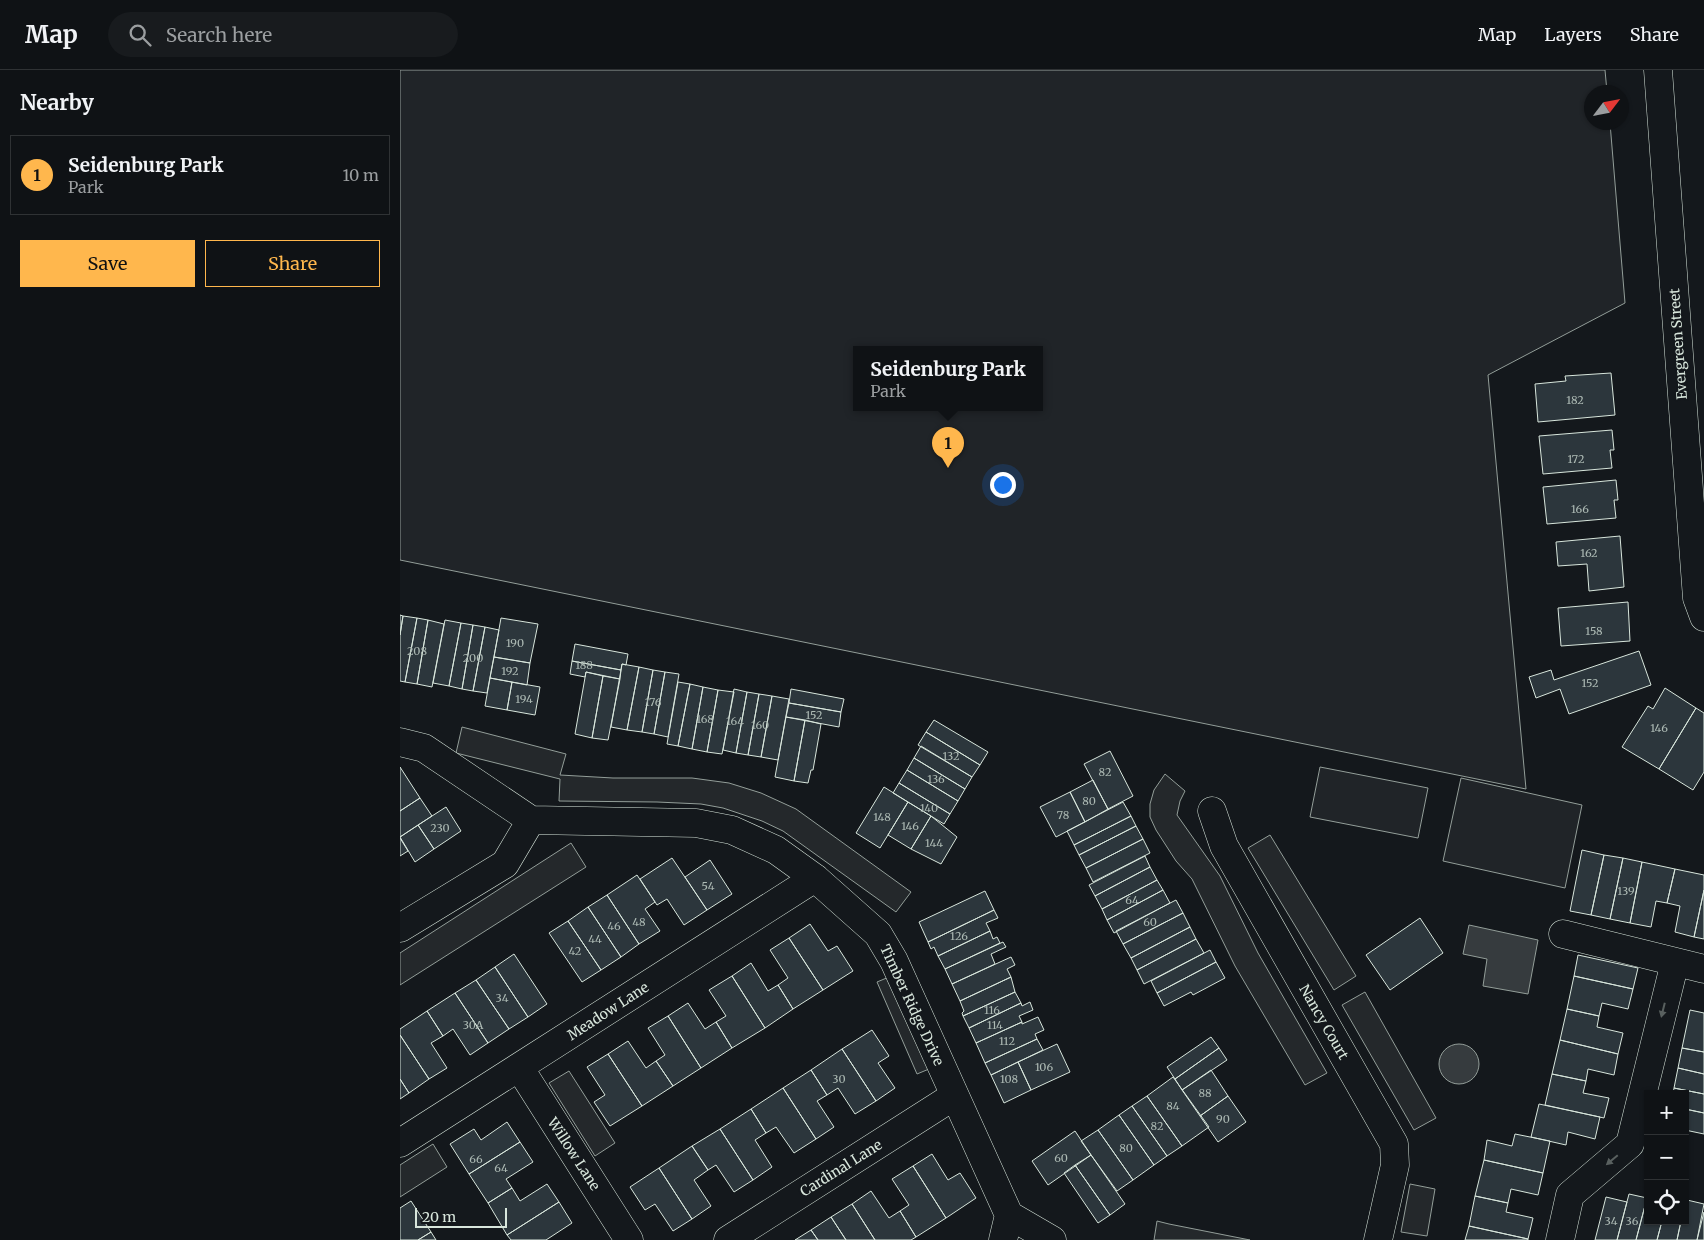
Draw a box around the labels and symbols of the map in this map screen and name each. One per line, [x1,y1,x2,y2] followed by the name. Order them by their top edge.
[1584,85,1629,130] north arrow
[1665,287,1691,400] street label: Evergreen Street
[1566,393,1584,407] house number: 182
[932,427,964,468] pin: 1
[1568,452,1585,466] house number: 172
[990,472,1016,498] your location
[1571,502,1589,516] house number: 166
[1580,546,1598,560] house number: 162
[1585,624,1603,638] house number: 158
[506,636,524,650] house number: 190
[407,644,427,658] house number: 208
[463,651,483,665] house number: 200
[575,658,593,672] house number: 188
[501,664,519,678] house number: 192
[1581,676,1599,690] house number: 152
[515,692,533,706] house number: 194
[645,695,662,709] house number: 176
[805,708,823,722] house number: 152
[696,712,714,726] house number: 168
[726,714,744,728] house number: 164
[751,718,769,732] house number: 160
[1650,721,1668,735] house number: 146
[942,749,960,763] house number: 132
[1099,765,1111,779] house number: 82
[927,772,945,786] house number: 136
[1082,794,1096,808] house number: 80
[920,801,938,815] house number: 140
[1057,808,1070,822] house number: 78
[873,810,891,824] house number: 148
[901,819,919,833] house number: 146
[430,821,450,835] house number: 230
[925,836,943,850] house number: 144
[702,879,715,893] house number: 54
[1617,884,1635,898] house number: 139
[1125,893,1139,907] house number: 64
[632,915,646,929] house number: 48
[1143,915,1157,929] house number: 60
[607,919,621,933] house number: 46
[950,929,968,943] house number: 126
[588,932,602,946] house number: 44
[876,942,948,1068] street label: Timber Ridge Drive
[569,944,581,958] house number: 42
[564,978,652,1044] street label: Meadow Lane
[1295,981,1353,1063] street label: Nancy Court
[496,991,509,1005] house number: 34
[1659,1002,1667,1017] one-way arrow
[984,1003,1000,1017] house number: 116
[463,1018,484,1032] house number: 30A
[987,1018,1003,1032] house number: 114
[999,1034,1015,1048] house number: 112
[1035,1060,1053,1074] house number: 106
[832,1072,846,1086] house number: 30
[1000,1072,1018,1086] house number: 108
[1198,1086,1212,1100] house number: 88
[1166,1099,1180,1113] house number: 84
[1216,1112,1230,1126] house number: 90
[543,1113,604,1194] street label: Willow Lane
[1151,1119,1163,1133] house number: 82
[797,1136,885,1200] street label: Cardinal Lane
[1119,1141,1133,1155] house number: 80
[1054,1151,1068,1165] house number: 60
[469,1152,483,1166] house number: 66
[1606,1154,1619,1165] one-way arrow
[494,1161,508,1175] house number: 64
[415,1205,508,1228] scale bar
[1605,1214,1618,1228] house number: 34
[1626,1214,1639,1228] house number: 36

